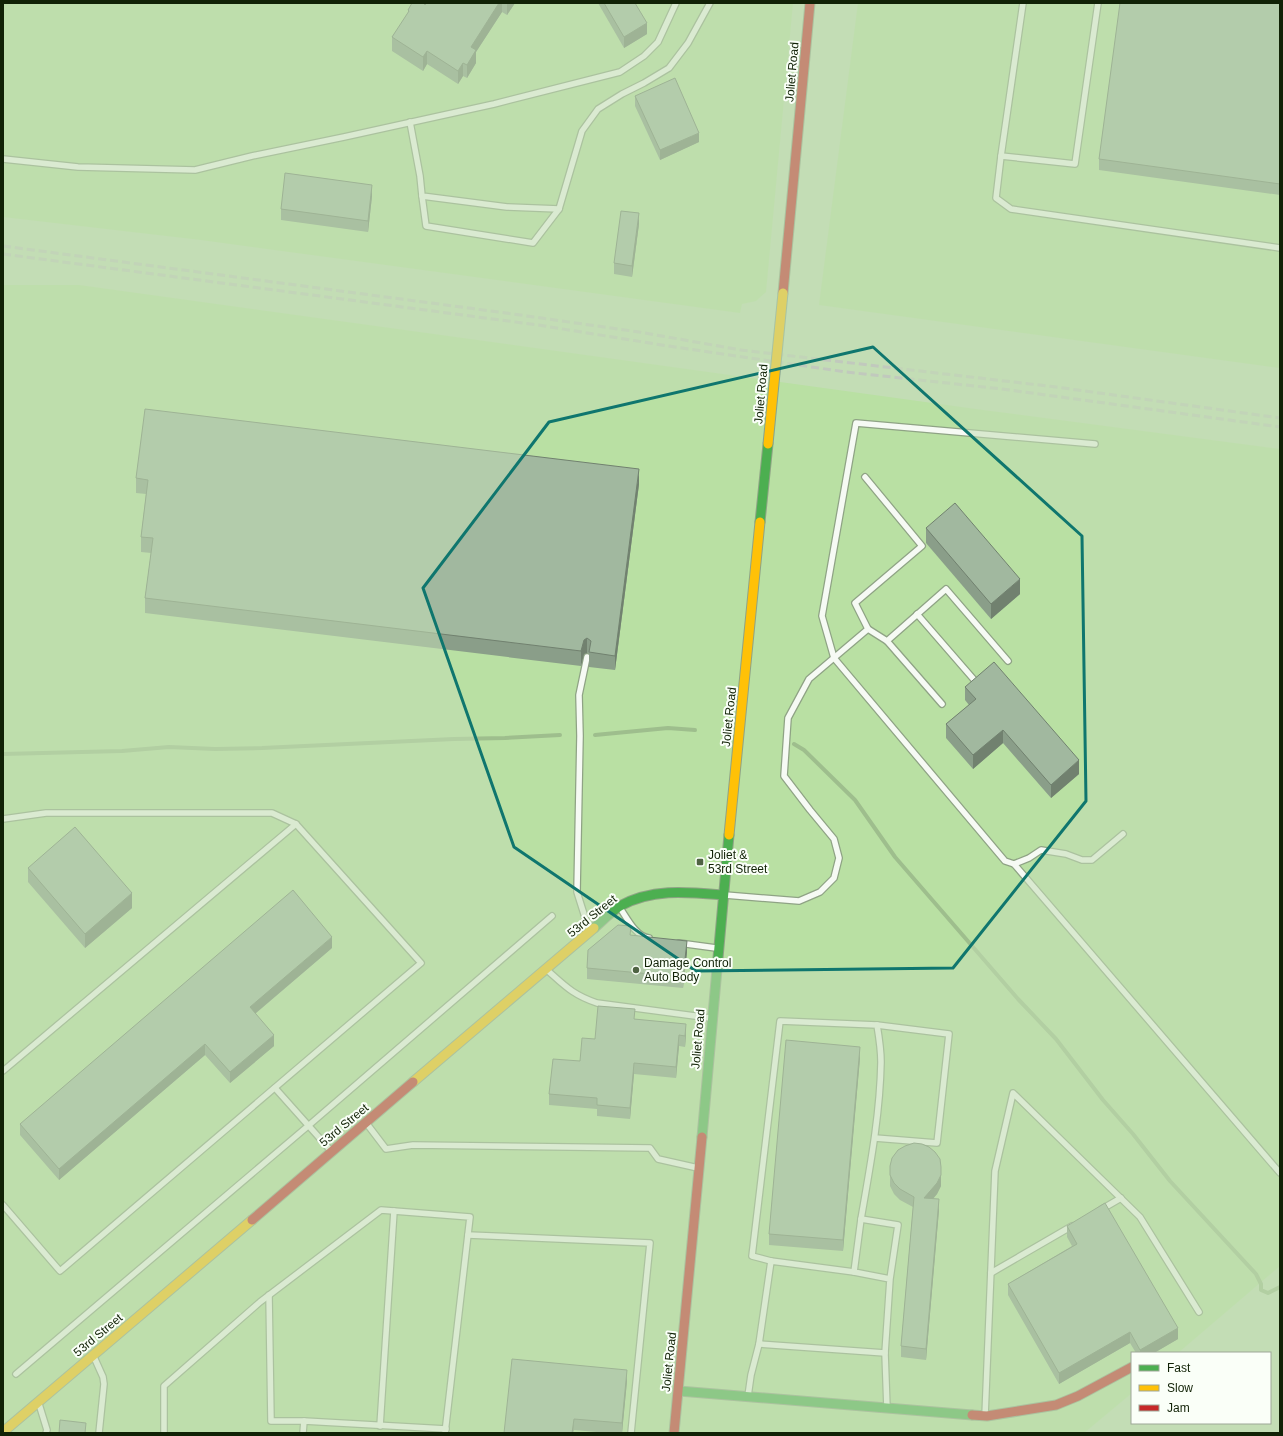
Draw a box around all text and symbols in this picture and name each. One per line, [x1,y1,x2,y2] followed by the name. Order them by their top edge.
[782,41,802,103] street label: Joliet Road
[751,363,771,425] street label: Joliet Road
[719,686,739,748] street label: Joliet Road
[708,848,768,876] place label: Joliet & 53rd Street
[695,857,705,867] marker: Joliet & 53rd Street
[565,891,620,940] street label: 53rd Street
[644,956,731,984] place label: Damage Control Auto Body
[631,965,641,975] marker: Damage Control Auto Body
[688,1008,708,1070] street label: Joliet Road
[317,1100,372,1149] street label: 53rd Street
[71,1310,126,1359] street label: 53rd Street
[659,1331,679,1393] street label: Joliet Road
[1131,1352,1271,1424] legend
[1167,1361,1191,1375] text: Fast
[1167,1381,1193,1395] text: Slow
[1167,1401,1190,1415] text: Jam

